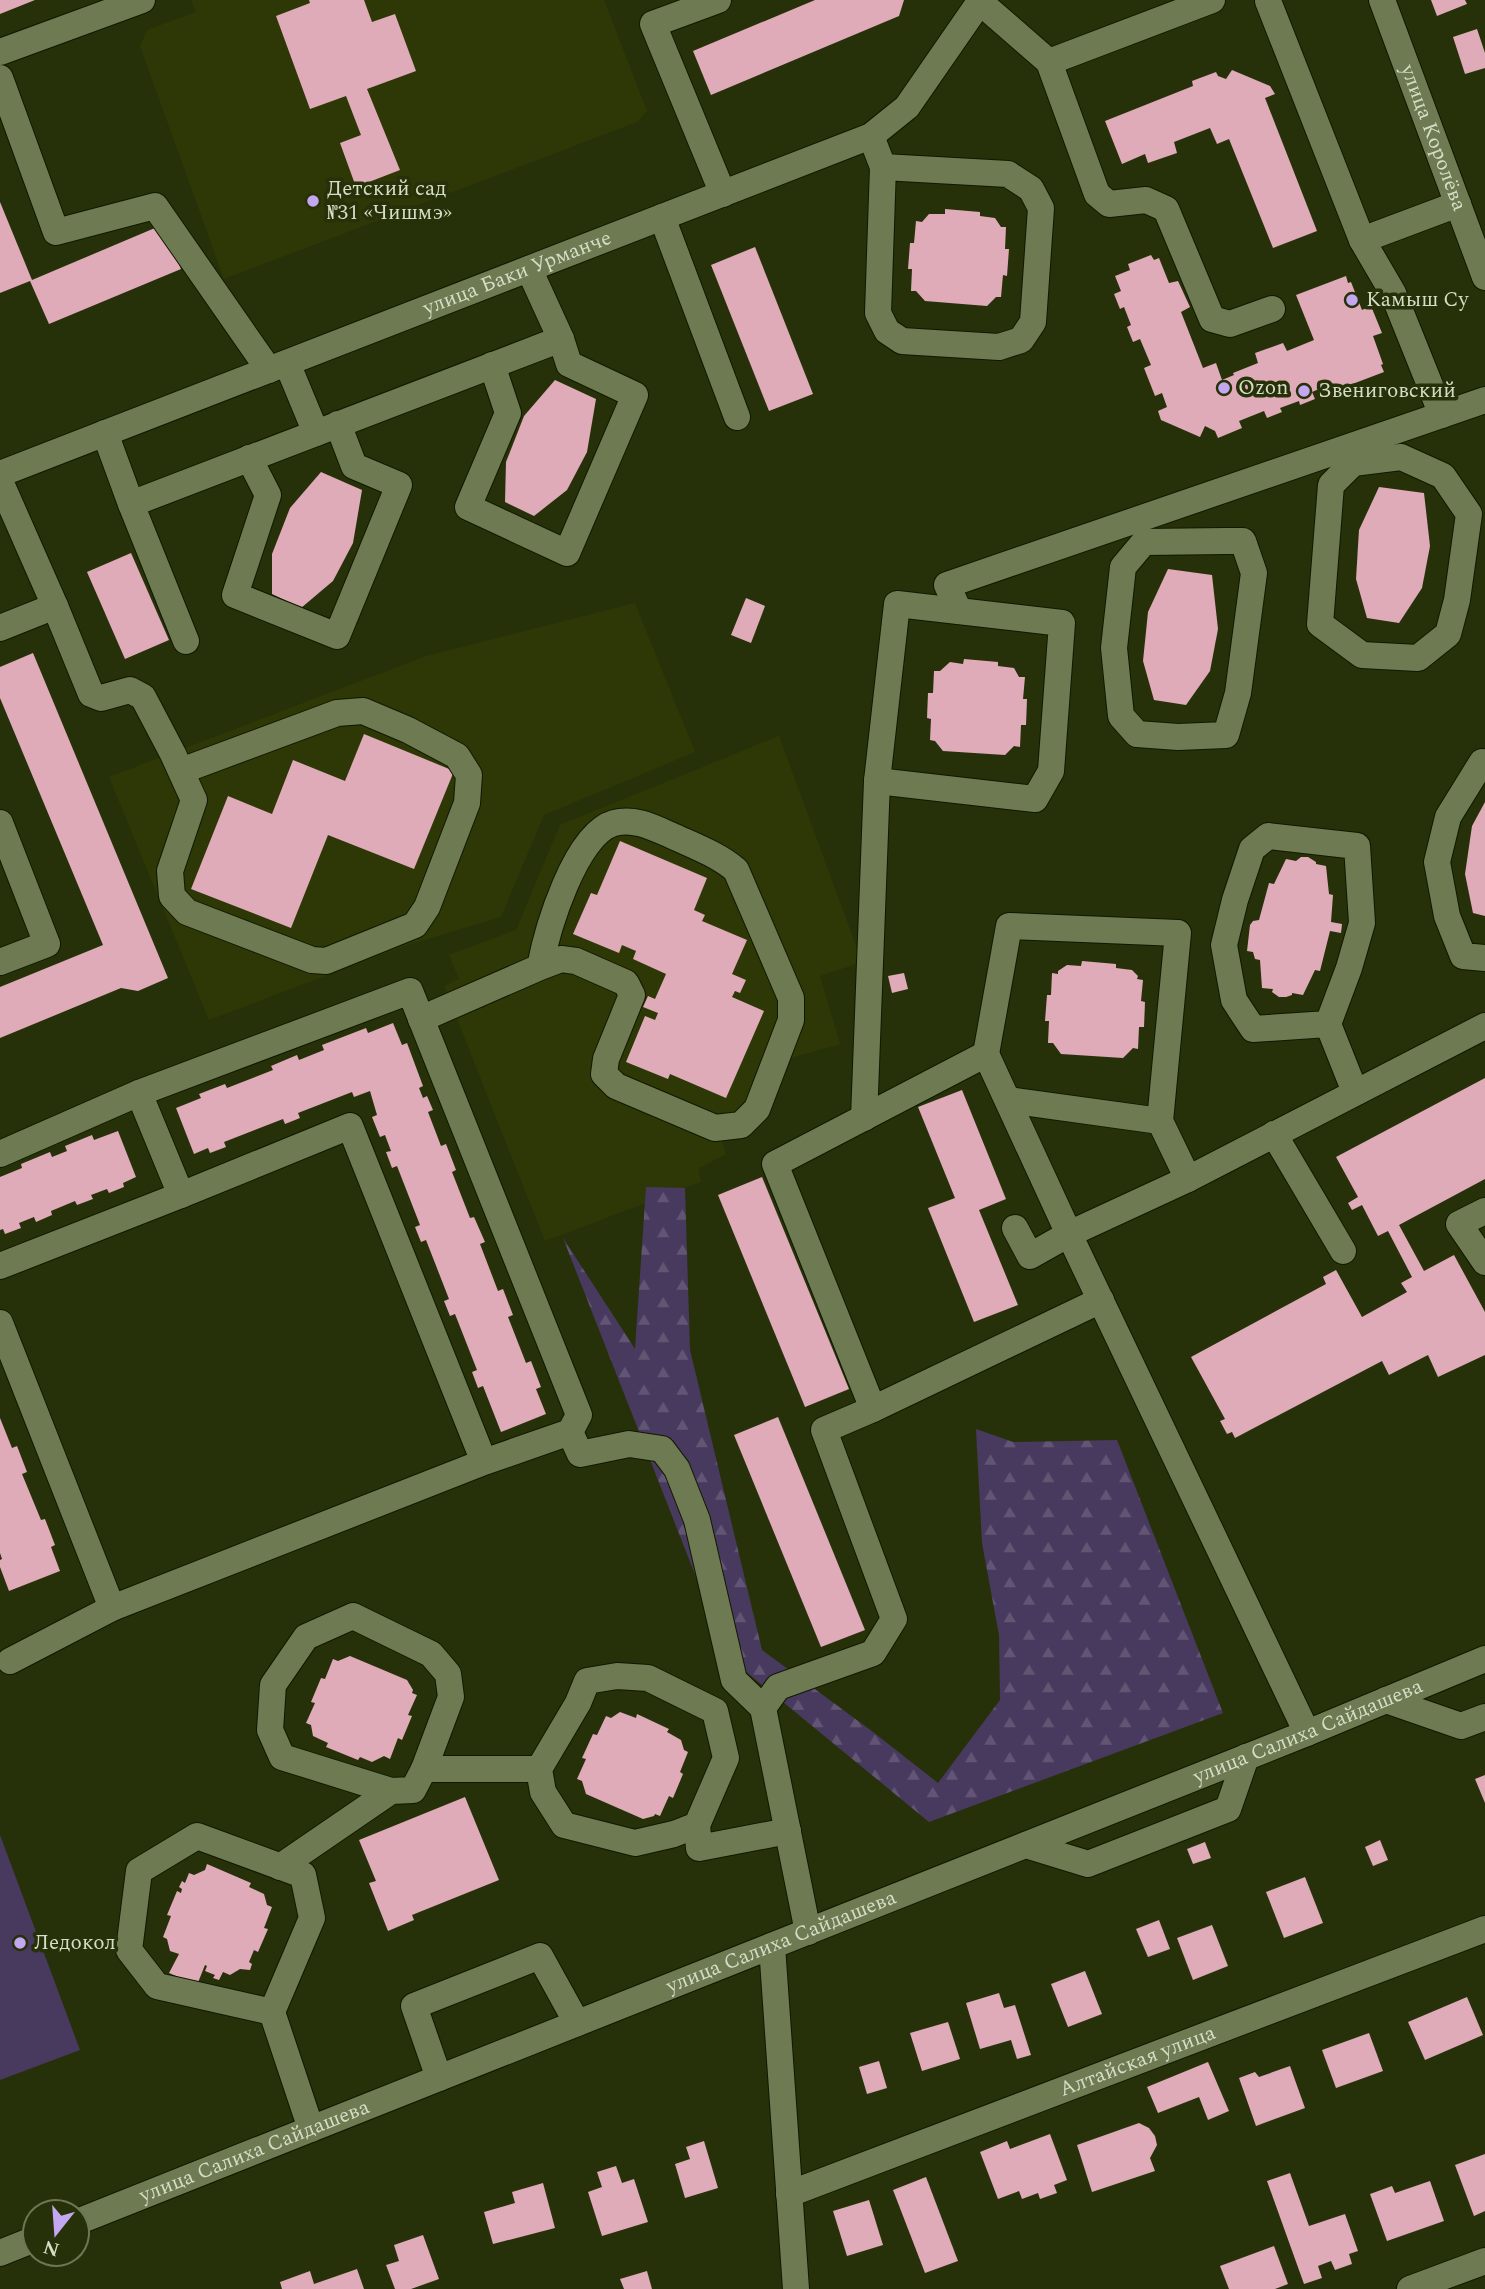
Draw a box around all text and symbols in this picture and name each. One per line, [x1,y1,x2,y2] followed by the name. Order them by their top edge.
[1391,59,1475,216] street label: улица Королёва
[327,173,452,229] place label: Детский сад №31 «Чишмэ»
[305,193,321,209] marker: Детский сад №31 «Чишмэ»
[417,222,616,325] street label: улица Баки Урманче
[1366,284,1470,316] place label: Камыш Су
[1344,292,1360,308] marker: Камыш Су
[1238,372,1288,404] place label: Ozon
[1318,375,1456,407] place label: Звениговский
[1216,380,1232,396] marker: Ozon
[1296,383,1312,399] marker: Звениговский
[1187,1670,1428,1793] street label: улица Салиха Сайдашева
[660,1881,902,2003] street label: улица Салиха Сайдашева
[34,1927,116,1959] place label: Ледокол
[12,1935,28,1951] marker: Ледокол
[1055,2017,1221,2106] street label: Алтайская улица
[134,2091,375,2212] street label: улица Салиха Сайдашева
[21,2198,91,2268] north arrow
[40,2232,63,2264] text: N

